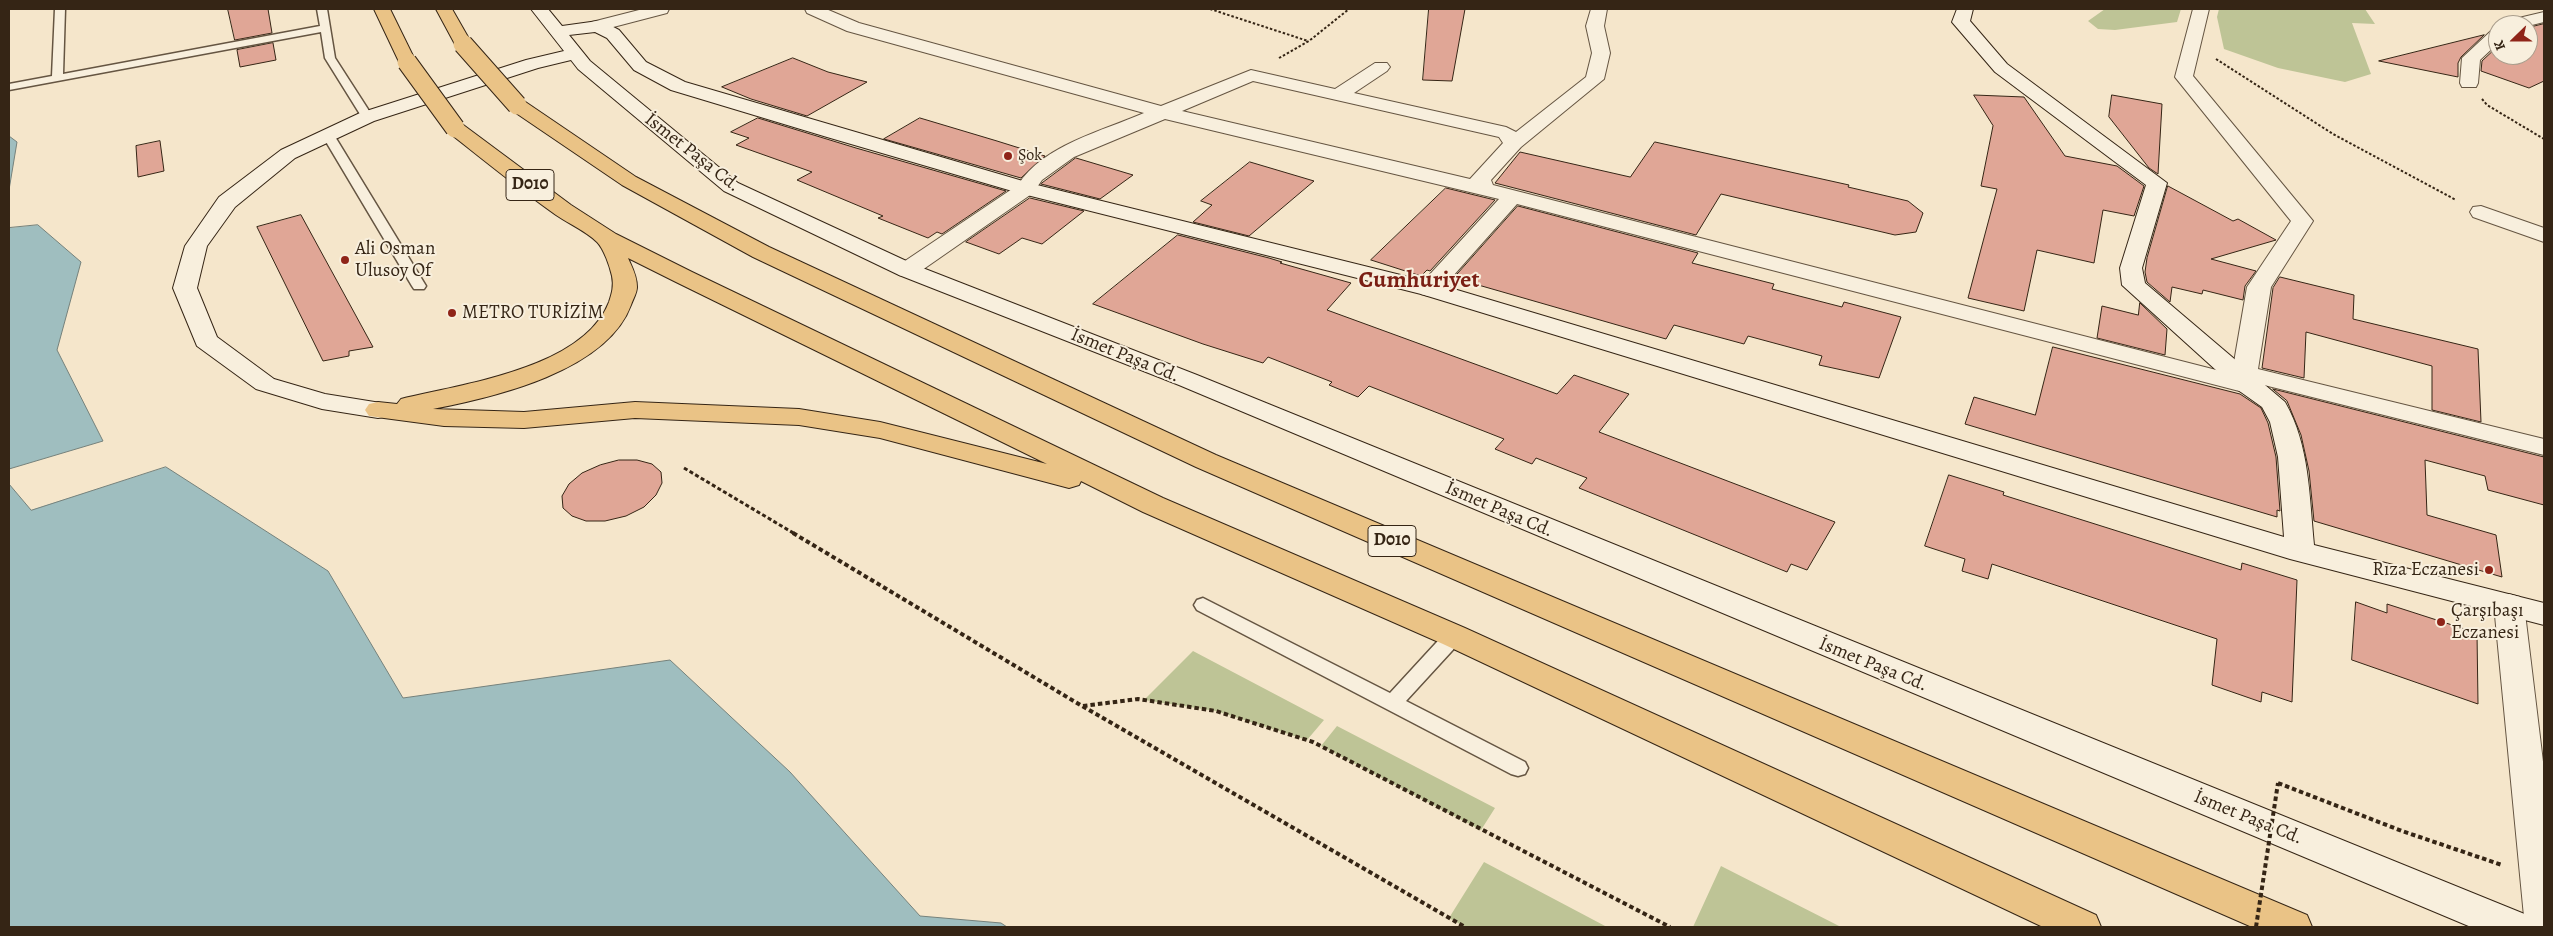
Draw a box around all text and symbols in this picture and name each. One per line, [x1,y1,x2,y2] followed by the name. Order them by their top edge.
[2488,15,2538,65] north arrow
[2489,38,2510,53] text: K
[640,109,744,197] street label: İsmet Paşa Cd.
[1018,146,1042,166] place label: Şok
[1002,150,1014,162] marker: Şok
[506,170,554,200] road number: D010
[355,238,435,282] place label: Ali Osman Ulusoy Of
[339,254,351,266] marker: Ali Osman Ulusoy Of
[1359,267,1479,295] district label: Cumhuriyet
[462,302,604,324] place label: METRO TURİZİM
[446,307,458,319] marker: METRO TURİZİM
[1067,324,1183,388] street label: İsmet Paşa Cd.
[1442,477,1556,543] street label: İsmet Paşa Cd.
[1368,526,1416,556] road number: D010
[2372,559,2479,581] place label: Rıza Eczanesi
[2483,564,2495,576] marker: Rıza Eczanesi
[2451,600,2524,644] place label: Çarşıbaşı Eczanesi
[2435,616,2447,628] marker: Çarşıbaşı Eczanesi
[1815,633,1931,697] street label: İsmet Paşa Cd.
[2190,786,2306,850] street label: İsmet Paşa Cd.

